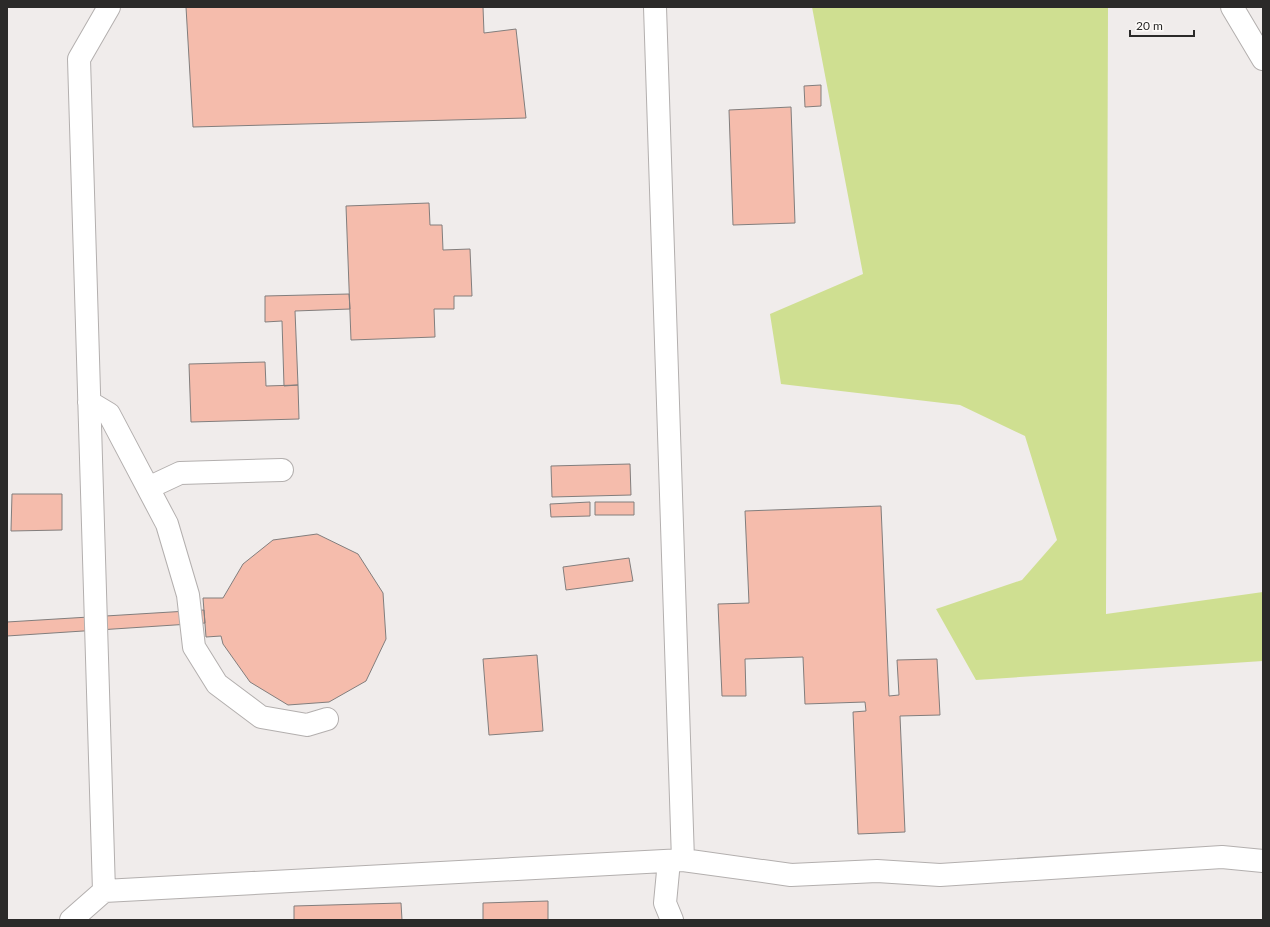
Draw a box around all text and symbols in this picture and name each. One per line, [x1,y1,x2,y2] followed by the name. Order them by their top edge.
[1130,12,1194,38] scale bar
[1136,18,1163,33] text: 20 m

